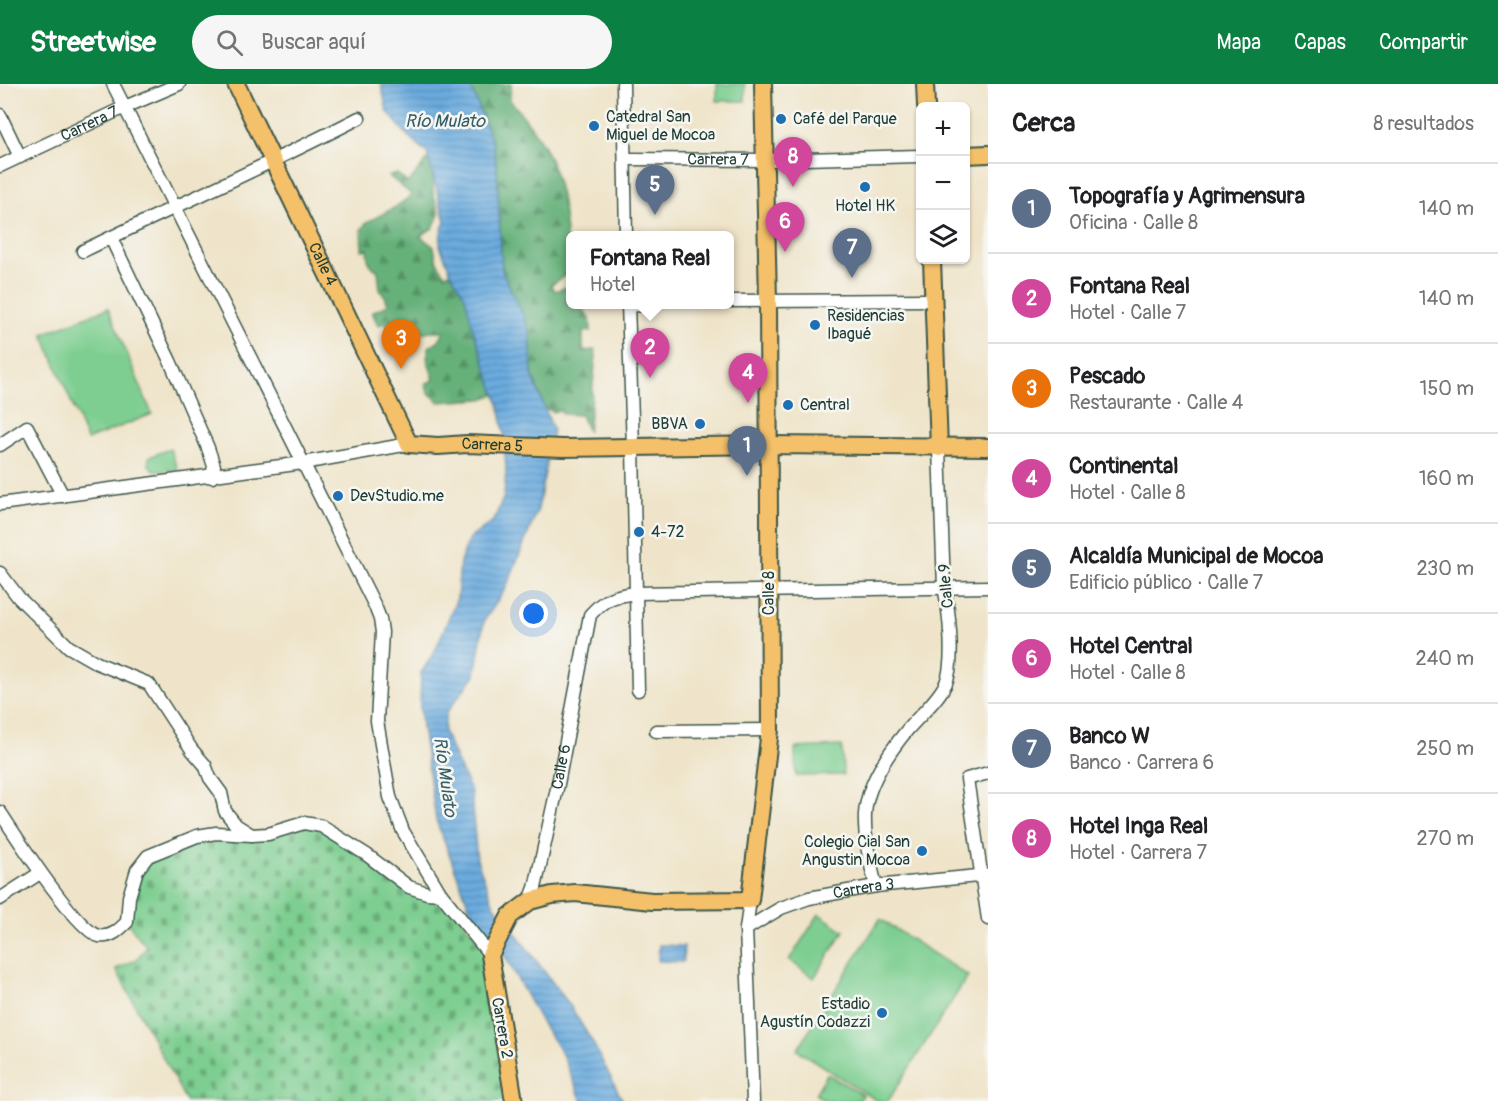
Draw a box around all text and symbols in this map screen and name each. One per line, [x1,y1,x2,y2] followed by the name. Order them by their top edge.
[192,15,612,69] search box
[30,25,156,60] text: Streetwise
[213,26,246,59] icon: search
[261,28,366,56] text: Buscar aquí
[1217,29,1261,56] text: Mapa
[1294,29,1346,56] text: Capas
[1379,29,1468,56] text: Compartir
[57,101,122,146] street label: Carrera 7
[916,102,970,264] map controls
[916,102,970,156] button: +
[606,107,715,145] place label: Catedral San Miguel de Mocoa
[1012,107,1075,139] text: Cerca
[793,109,897,129] place label: Café del Parque
[405,110,486,133] water label: Río Mulato
[1373,111,1474,136] text: 8 resultados
[774,112,788,126] marker: Café del Parque
[587,119,601,133] marker: Catedral San Miguel de Mocoa
[774,138,812,187] pin: 8
[687,149,749,170] street label: Carrera 7
[916,156,970,210] button: −
[636,166,674,215] pin: 5
[858,180,872,194] marker: Hotel HK
[1069,182,1305,210] text: Topografía y Agrimensura
[835,196,895,216] place label: Hotel HK
[1028,196,1035,221] text: 1
[1419,196,1474,221] text: 140 m
[766,202,804,252] pin: 6
[916,210,970,264] button: layers
[1069,210,1198,235] text: Oficina · Calle 8
[832,228,872,278] pin: 7
[566,231,734,309] popup
[304,239,342,289] street label: Calle 4
[590,244,710,272] text: Fontana Real
[590,272,636,297] text: Hotel
[1069,272,1190,300] text: Fontana Real
[1026,286,1037,311] text: 2
[1419,286,1474,311] text: 140 m
[1069,300,1186,325] text: Hotel · Calle 7
[827,306,904,344] place label: Residencias Ibagué
[808,318,822,332] marker: Residencias Ibagué
[382,320,420,369] pin: 3
[630,328,670,378] pin: 2
[728,354,768,403] pin: 4
[1069,362,1145,390] text: Pescado
[1026,376,1037,401] text: 3
[1420,376,1474,401] text: 150 m
[1069,390,1243,415] text: Restaurante · Calle 4
[800,395,850,415] place label: Central
[781,398,795,412] marker: Central
[651,414,688,434] place label: BBVA
[693,417,707,431] marker: BBVA
[728,426,766,476] pin: 1
[461,434,524,456] street label: Carrera 5
[1069,452,1178,480] text: Continental
[1026,466,1037,491] text: 4
[1419,466,1474,491] text: 160 m
[1069,480,1186,505] text: Hotel · Calle 8
[350,486,444,506] place label: DevStudio.me
[331,489,345,503] marker: DevStudio.me
[651,522,685,542] place label: 4-72
[632,525,646,539] marker: 4-72
[1069,542,1324,570] text: Alcaldía Municipal de Mocoa
[1026,556,1037,581] text: 5
[1417,556,1474,581] text: 230 m
[934,563,958,609] street label: Calle 9
[1069,570,1263,595] text: Edificio público · Calle 7
[759,571,779,615] street label: Calle 8
[519,599,548,628] your location
[1069,632,1193,660] text: Hotel Central
[1026,646,1037,671] text: 6
[1415,646,1474,671] text: 240 m
[1069,660,1186,685] text: Hotel · Calle 8
[1069,722,1150,750] text: Banco W
[428,736,462,820] water label: Río Mulato
[1026,736,1037,761] text: 7
[1416,736,1474,761] text: 250 m
[547,742,575,791] street label: Calle 6
[1069,750,1214,775] text: Banco · Carrera 6
[1069,812,1208,840] text: Hotel Inga Real
[1026,826,1037,851] text: 8
[1416,826,1474,851] text: 270 m
[801,832,910,870] place label: Colegio Cial San Angustin Mocoa
[1069,840,1207,865] text: Hotel · Carrera 7
[915,844,929,858] marker: Colegio Cial San Angustin Mocoa
[831,874,895,904] street label: Carrera 3
[760,994,870,1032] place label: Estadio Agustín Codazzi
[487,996,517,1060] street label: Carrera 2
[875,1006,889,1020] marker: Estadio Agustín Codazzi

